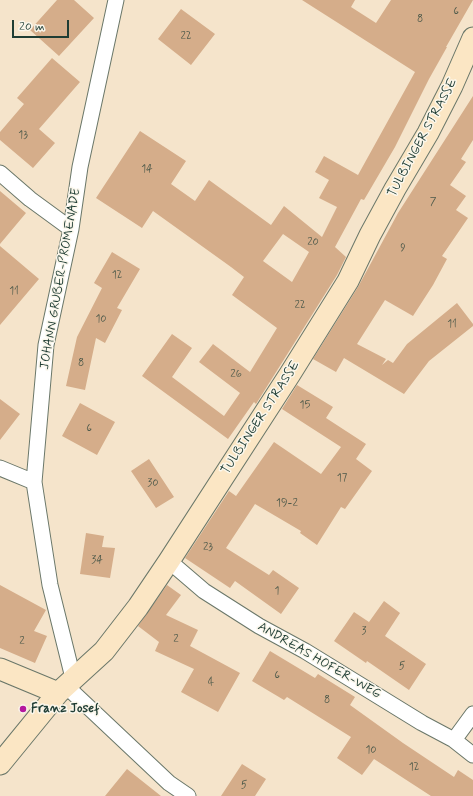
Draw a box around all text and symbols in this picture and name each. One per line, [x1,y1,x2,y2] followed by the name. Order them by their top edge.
[453,5,459,19] house number: 6
[14,12,71,38] scale bar
[417,13,423,27] house number: 8
[19,19,45,35] text: 20 m
[180,30,192,44] house number: 22
[385,76,461,200] street label: TULBINGER STRASSE
[18,129,28,143] house number: 13
[141,163,153,177] house number: 14
[37,187,85,371] street label: JOHANN GRUBER-PROMENADE
[430,196,436,210] house number: 7
[307,236,319,250] house number: 20
[400,242,406,256] house number: 9
[112,269,122,283] house number: 12
[9,285,19,299] house number: 11
[294,299,306,313] house number: 22
[95,313,107,327] house number: 10
[447,318,457,332] house number: 11
[78,357,84,371] house number: 8
[218,358,304,478] street label: TULBINGER STRASSE
[230,368,242,382] house number: 26
[300,399,310,413] house number: 15
[86,422,92,436] house number: 6
[337,472,347,486] house number: 17
[147,477,159,491] house number: 30
[276,497,298,511] house number: 19-2
[203,541,213,555] house number: 23
[91,554,103,568] house number: 34
[275,585,279,599] house number: 1
[255,619,383,703] street label: ANDREAS HOFER-WEG
[362,625,366,639] house number: 3
[173,633,179,647] house number: 2
[19,635,25,649] house number: 2
[399,660,405,674] house number: 5
[274,669,280,683] house number: 6
[208,676,214,690] house number: 4
[324,694,330,708] house number: 8
[31,701,99,717] place label: Franz Josef
[18,704,28,714] marker: Franz Josef
[365,744,377,758] house number: 10
[409,761,419,775] house number: 12
[241,779,247,793] house number: 5

